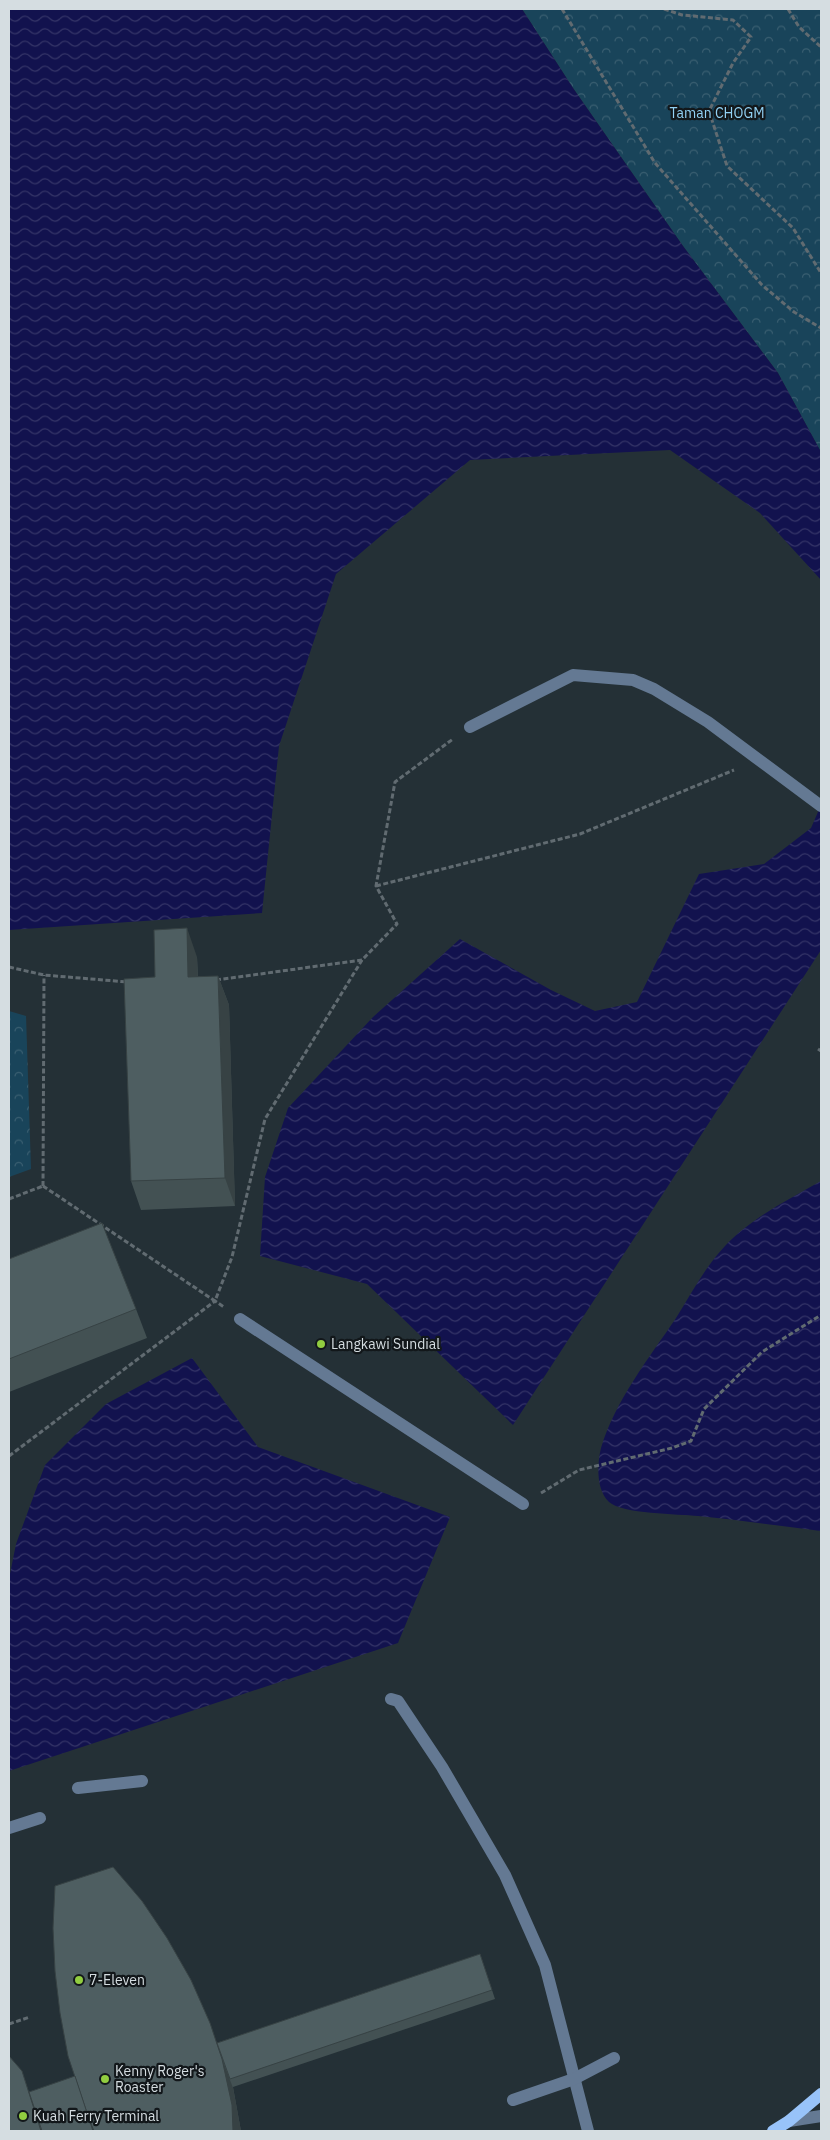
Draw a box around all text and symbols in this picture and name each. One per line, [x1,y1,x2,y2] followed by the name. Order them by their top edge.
[669,104,765,122] park label: Taman CHOGM
[331,1335,440,1353] place label: Langkawi Sundial
[315,1338,327,1350] marker: Langkawi Sundial
[89,1971,145,1989] place label: 7-Eleven
[73,1974,85,1986] marker: 7-Eleven
[115,2062,205,2096] place label: Kenny Roger's Roaster
[99,2073,111,2085] marker: Kenny Roger's Roaster
[33,2107,159,2125] place label: Kuah Ferry Terminal
[17,2110,29,2122] marker: Kuah Ferry Terminal

